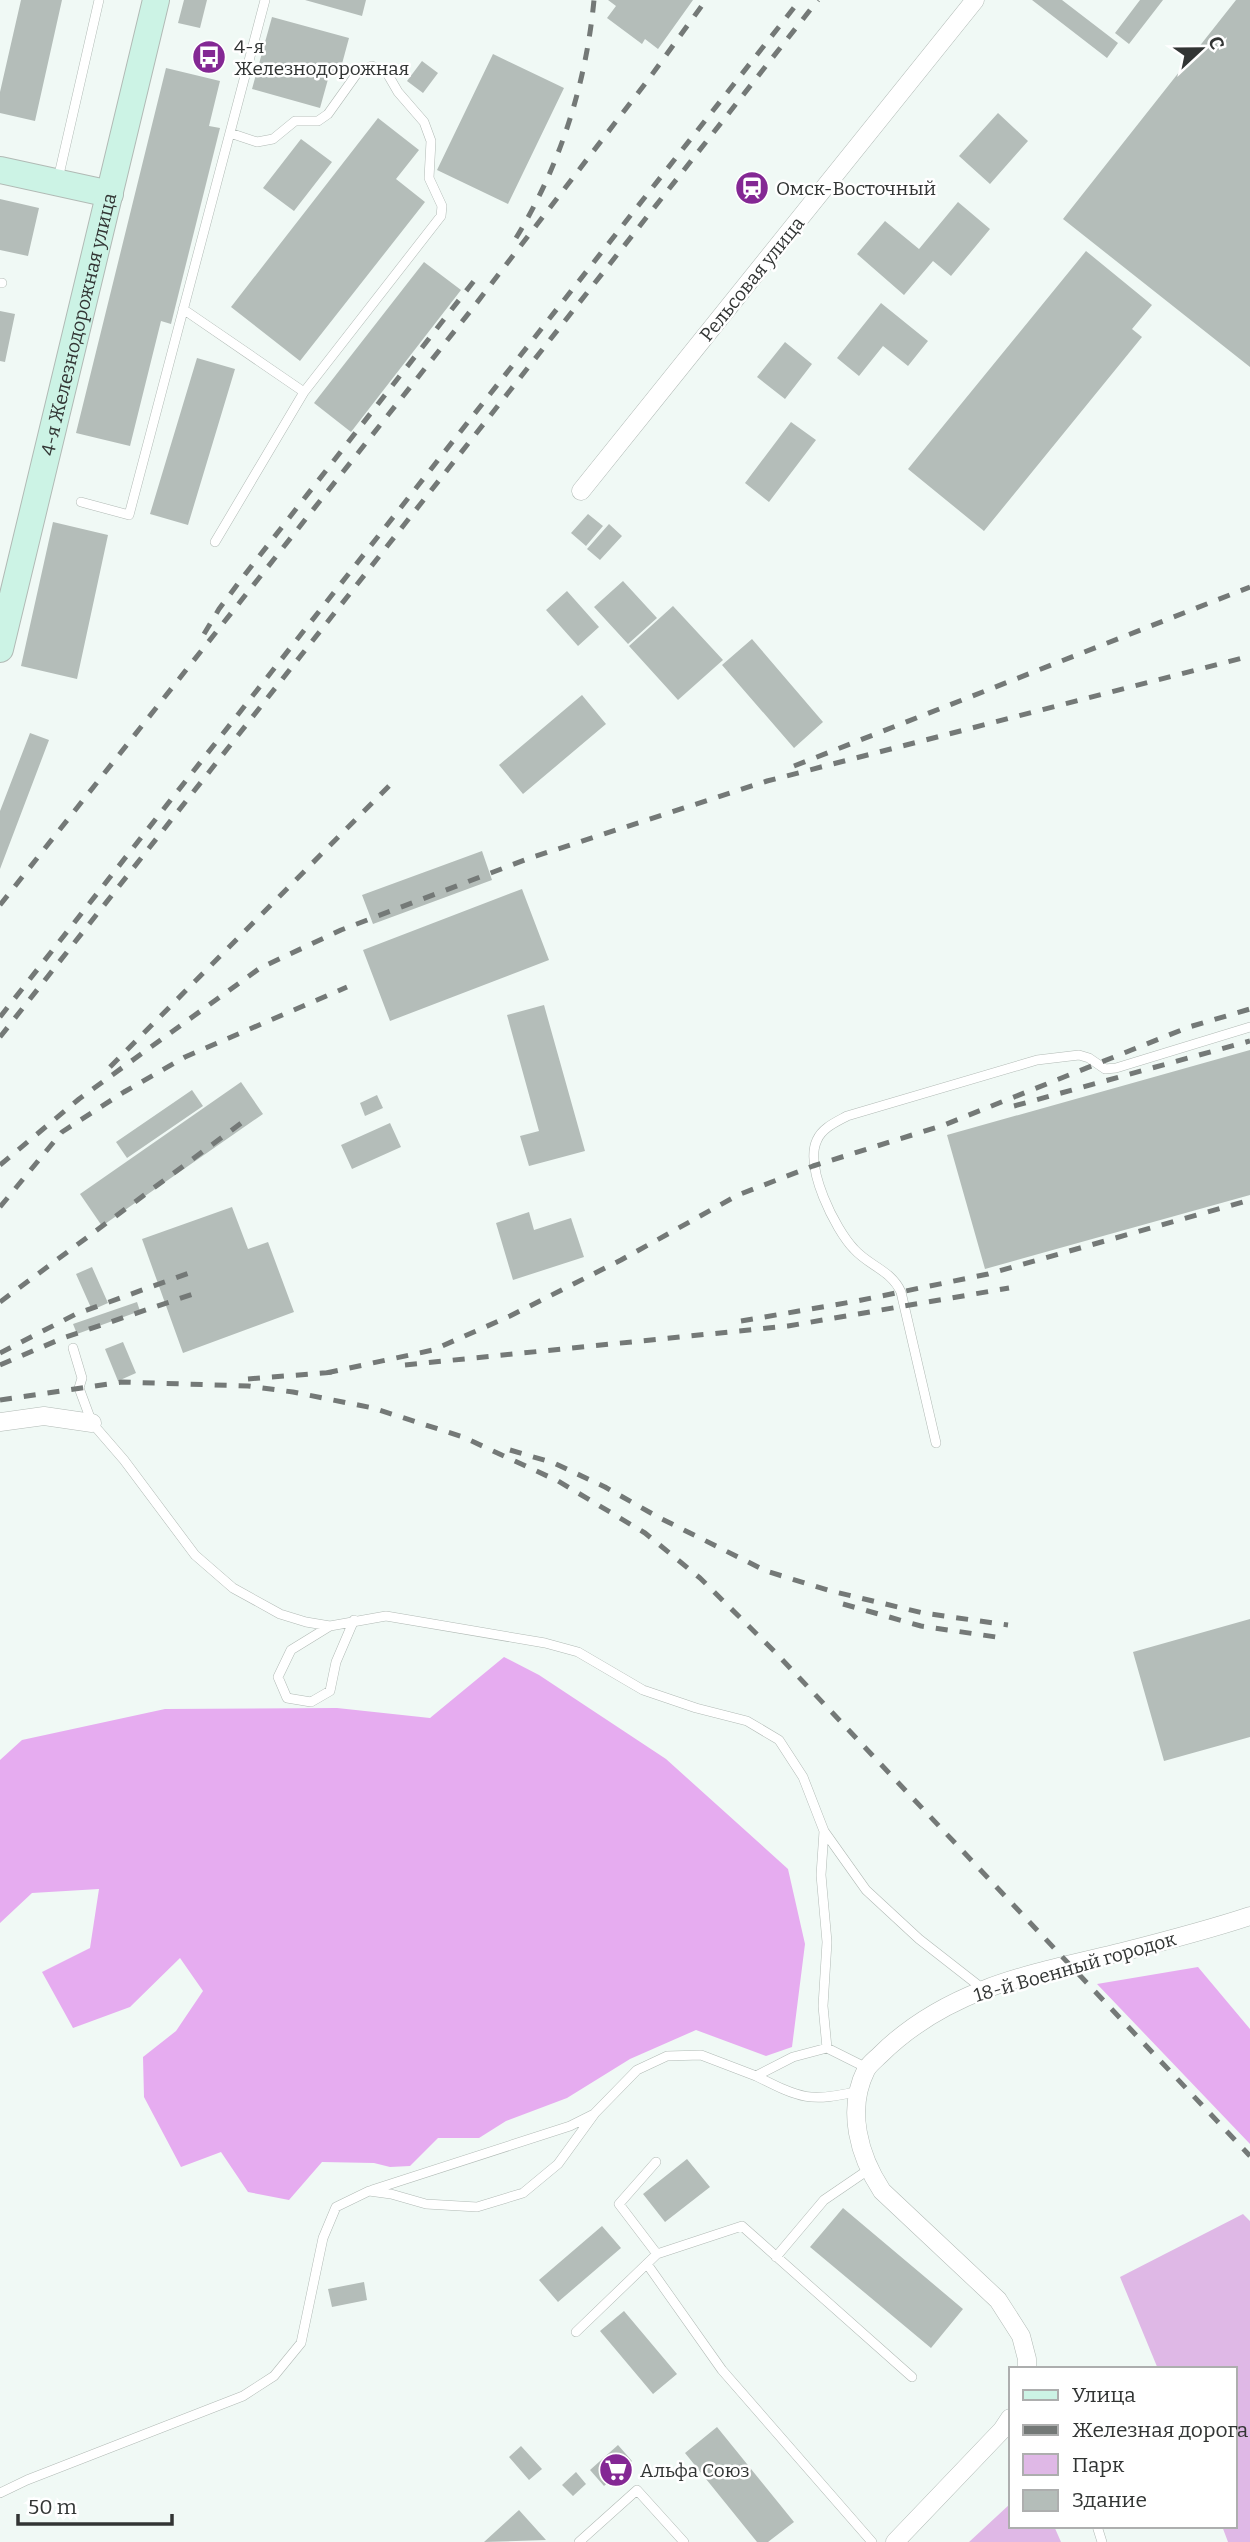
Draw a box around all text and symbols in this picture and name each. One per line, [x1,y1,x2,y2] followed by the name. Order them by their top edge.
[1166,14,1236,84] north arrow
[1203,33,1229,53] text: С
[234,35,409,80] place label: 4-я Железнодорожная
[190,38,228,76] bus stop icon: 4-я Железнодорожная
[733,169,771,207] station icon: Омск-Восточный
[776,177,936,200] place label: Омск-Восточный
[35,190,121,458] street label: 4-я Железнодорожная улица
[695,212,810,346] street label: Рельсовая улица
[971,1927,1179,2007] street label: 18-й Военный городок
[1009,2367,1236,2528] legend
[1072,2382,1136,2408] text: Улица
[1072,2417,1249,2443] text: Железная дорога
[597,2451,635,2489] supermarket icon: Альфа Союз
[1072,2452,1125,2478] text: Парк
[640,2459,750,2482] place label: Альфа Союз
[18,2482,172,2526] scale bar
[1072,2487,1147,2513] text: Здание
[28,2494,77,2520] text: 50 m

